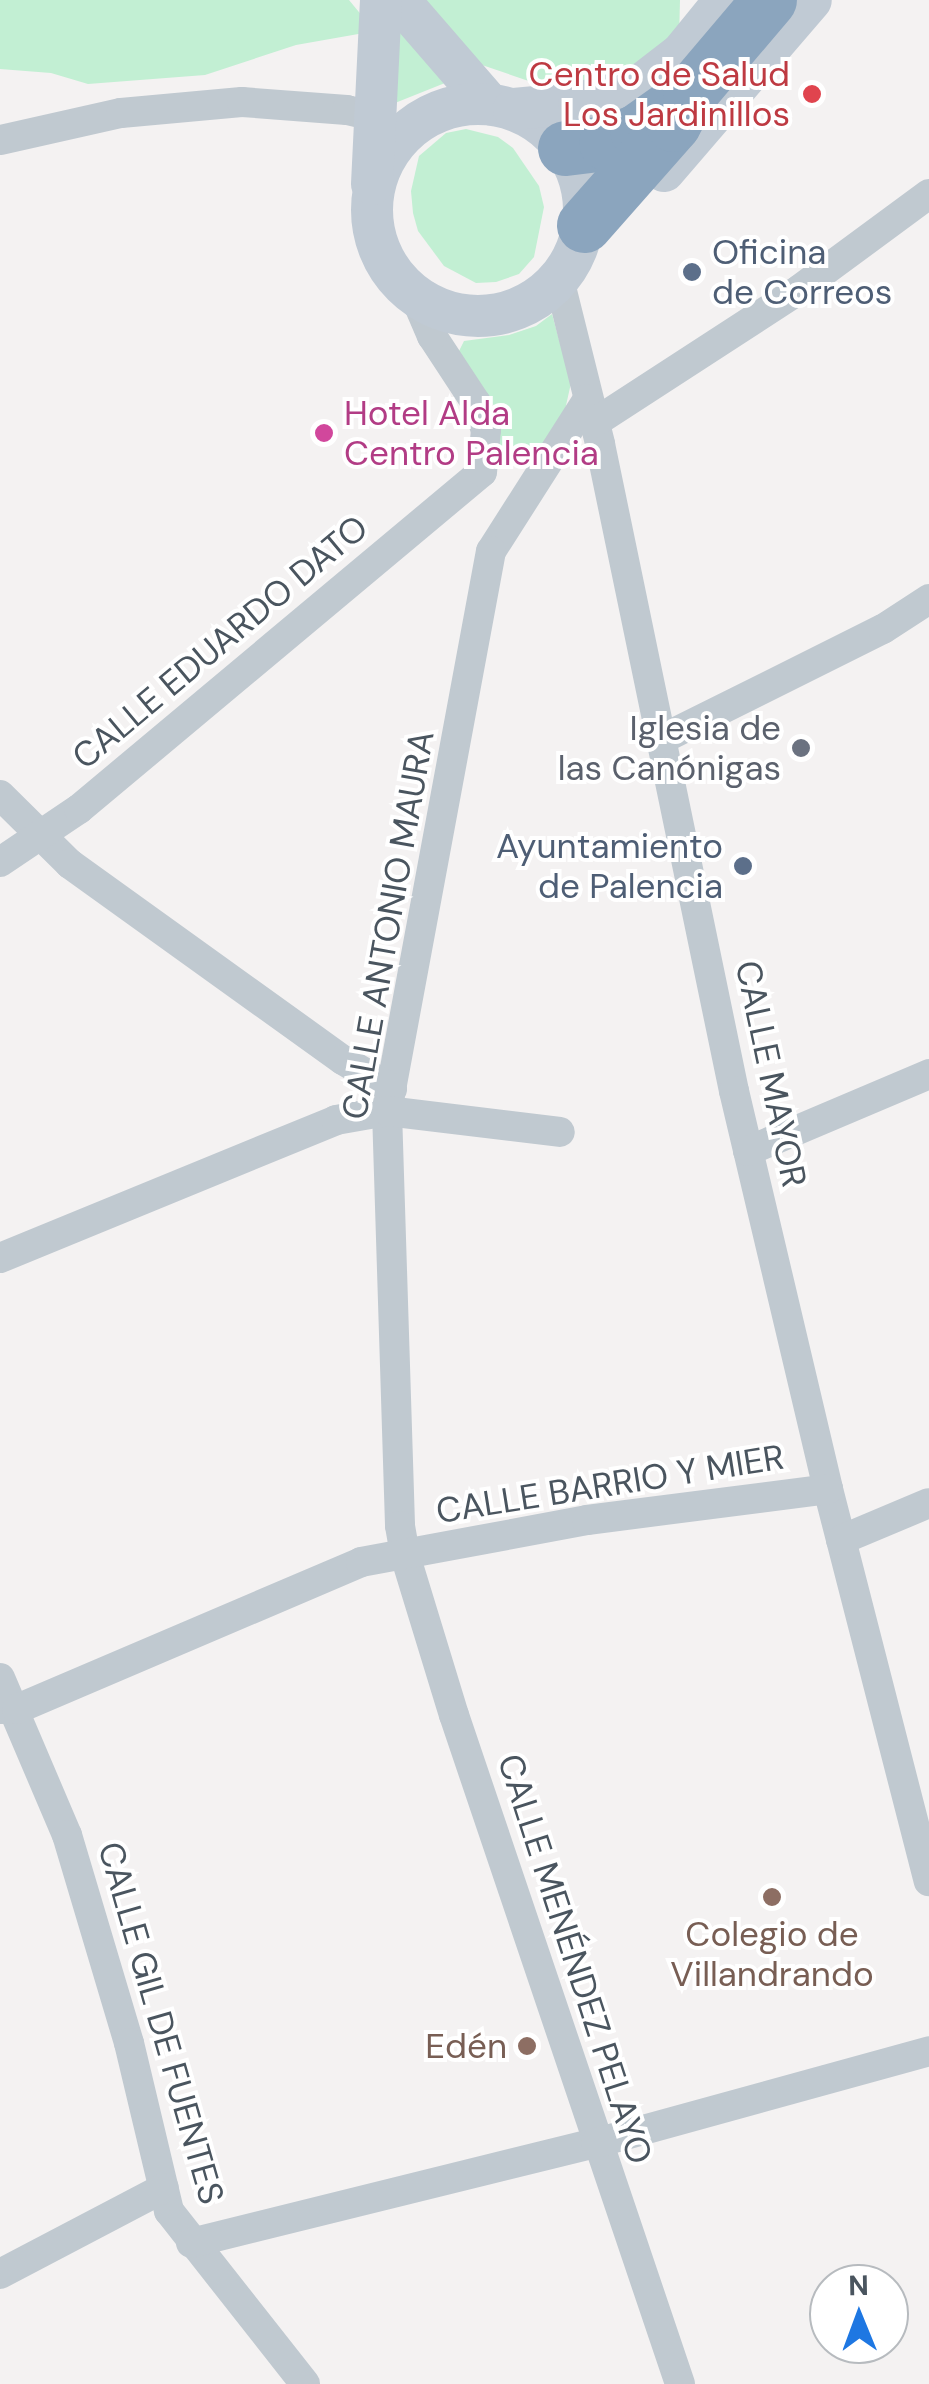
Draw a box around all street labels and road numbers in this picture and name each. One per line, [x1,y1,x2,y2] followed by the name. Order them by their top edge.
[64,506,376,778] street label: CALLE EDUARDO DATO
[333,727,443,1123] street label: CALLE ANTONIO MAURA
[727,957,815,1191] street label: CALLE MAYOR
[433,1436,787,1532] street label: CALLE BARRIO Y MIER
[489,1749,661,2169] street label: CALLE MENÉNDEZ PELAYO
[89,1837,233,2209] street label: CALLE GIL DE FUENTES

